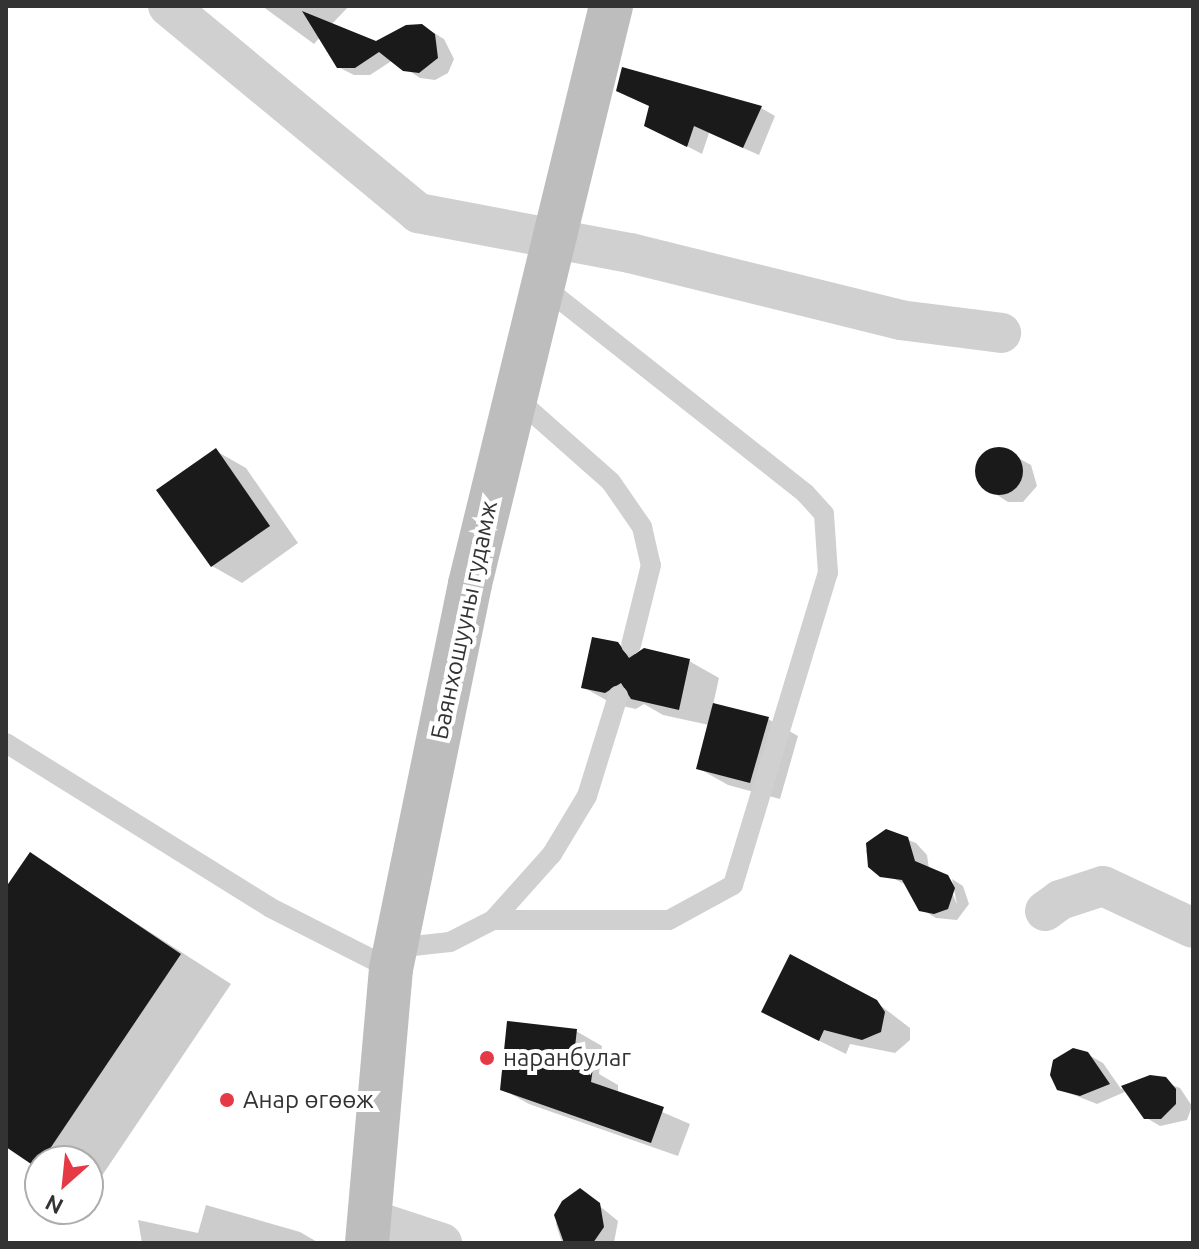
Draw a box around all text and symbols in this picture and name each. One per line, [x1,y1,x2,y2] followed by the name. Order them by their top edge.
[425,498,503,742] street label: Баянхошууны гудамж
[503,1044,631,1072] place label: наранбулаг
[478,1049,496,1067] marker: наранбулаг
[243,1086,374,1114] place label: Анар өгөөж
[218,1091,236,1109] marker: Анар өгөөж
[24,1145,104,1225] north arrow
[41,1190,67,1220] text: N

